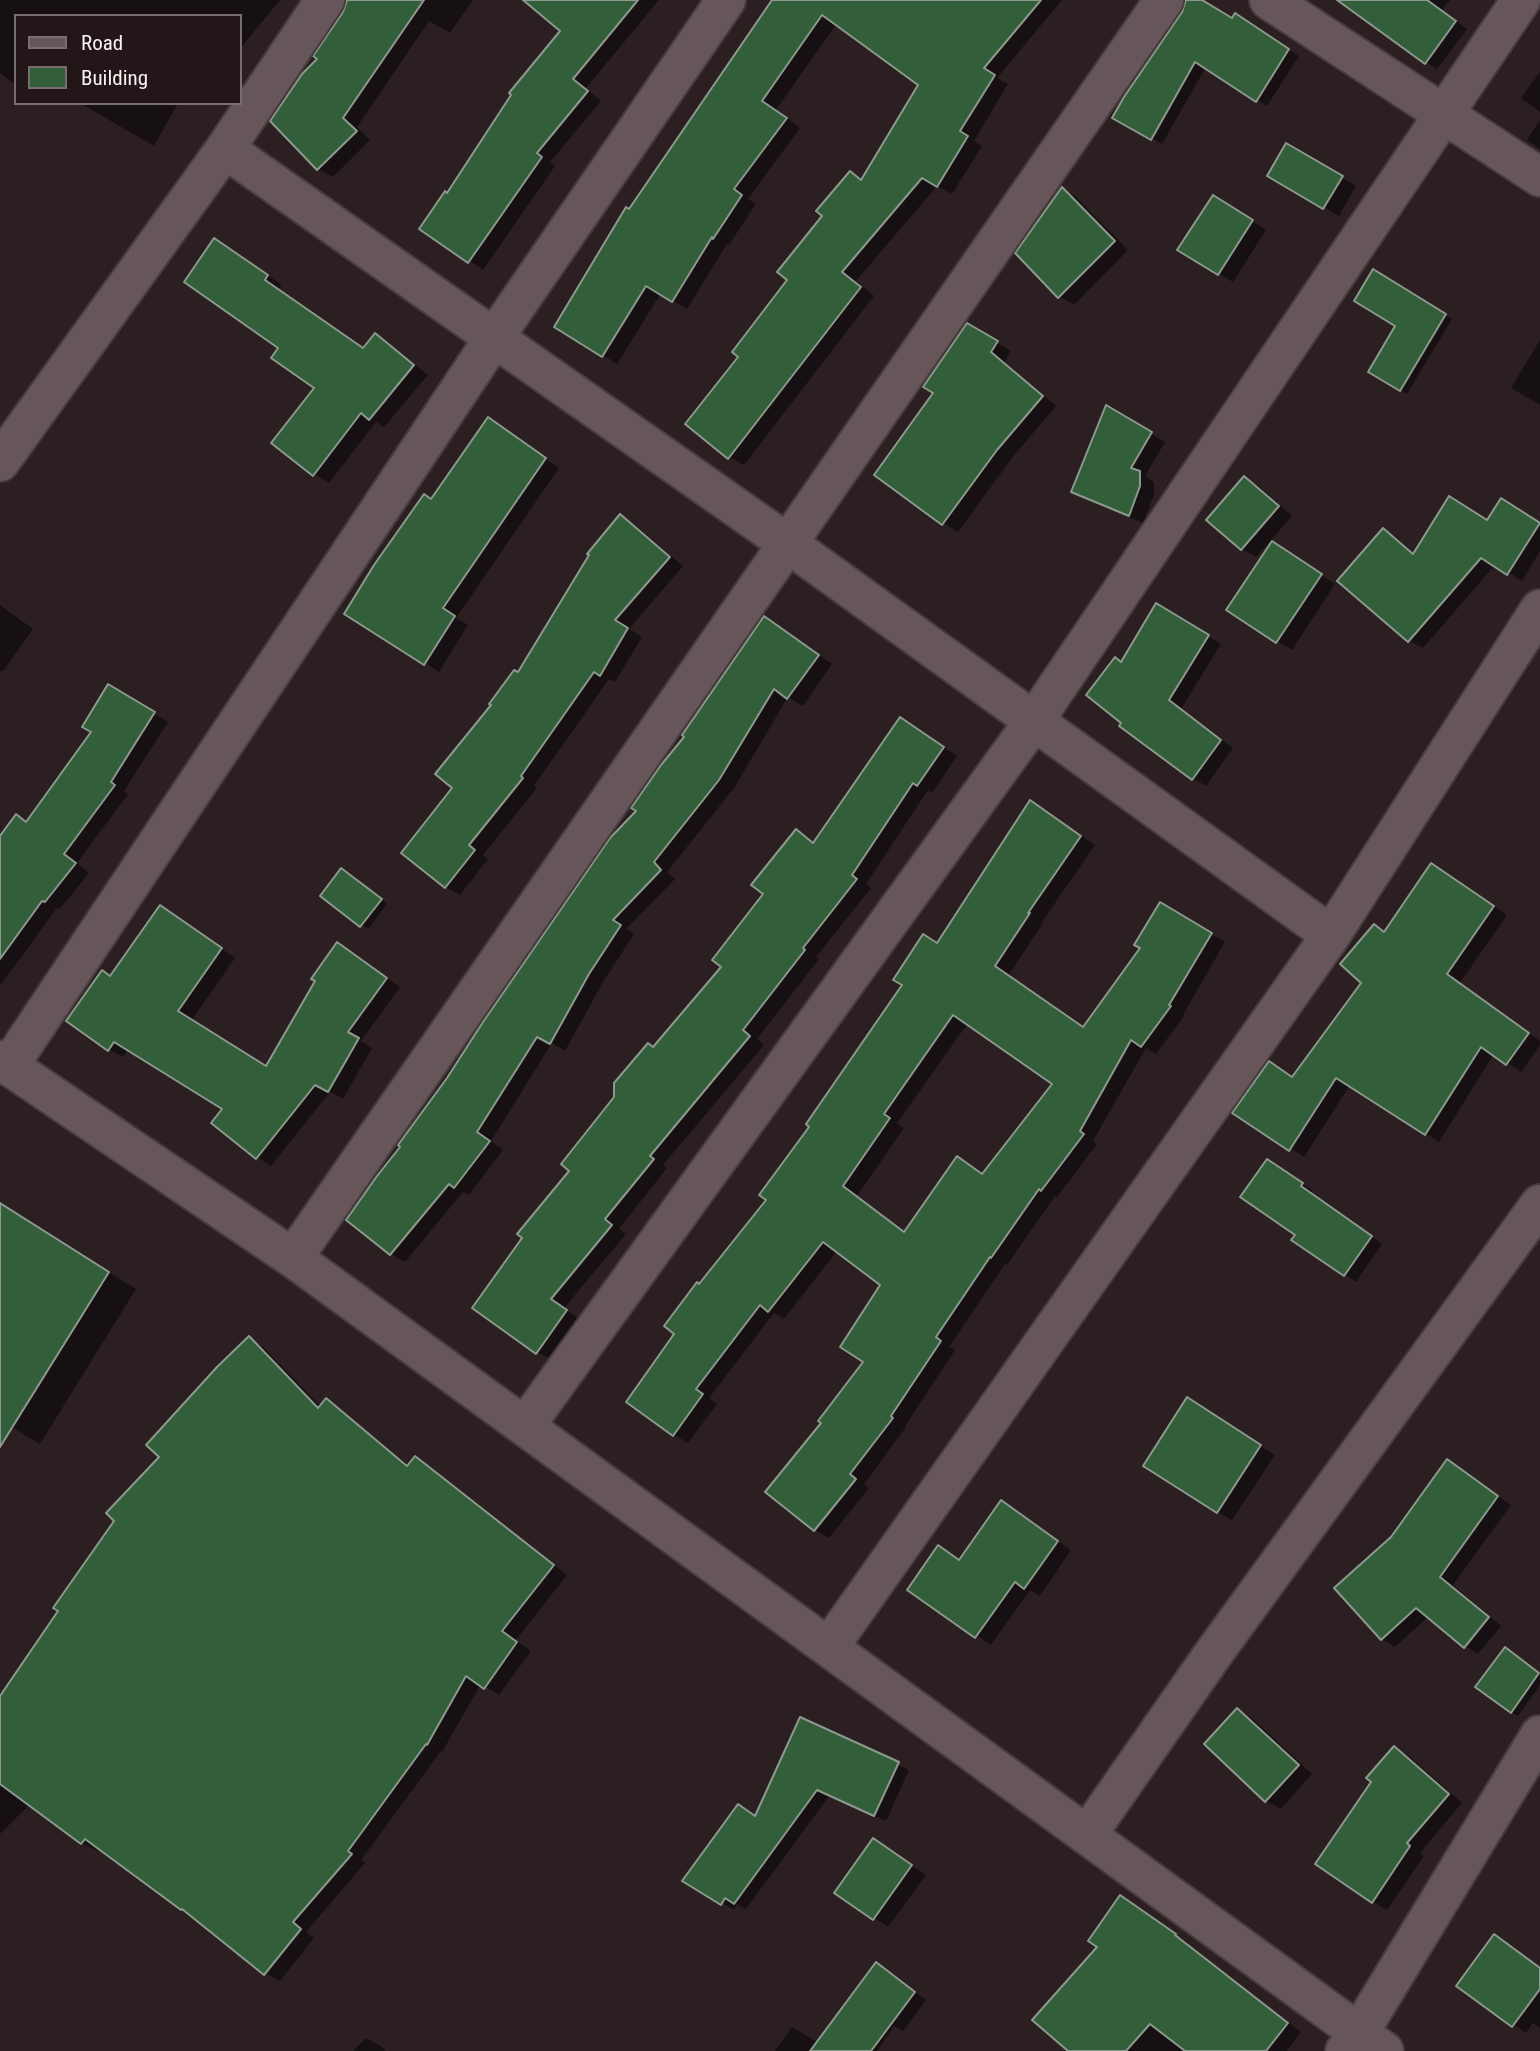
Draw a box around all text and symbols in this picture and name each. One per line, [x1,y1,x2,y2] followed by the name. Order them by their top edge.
[14,14,242,105] legend
[81,31,123,55] text: Road
[81,66,148,90] text: Building

